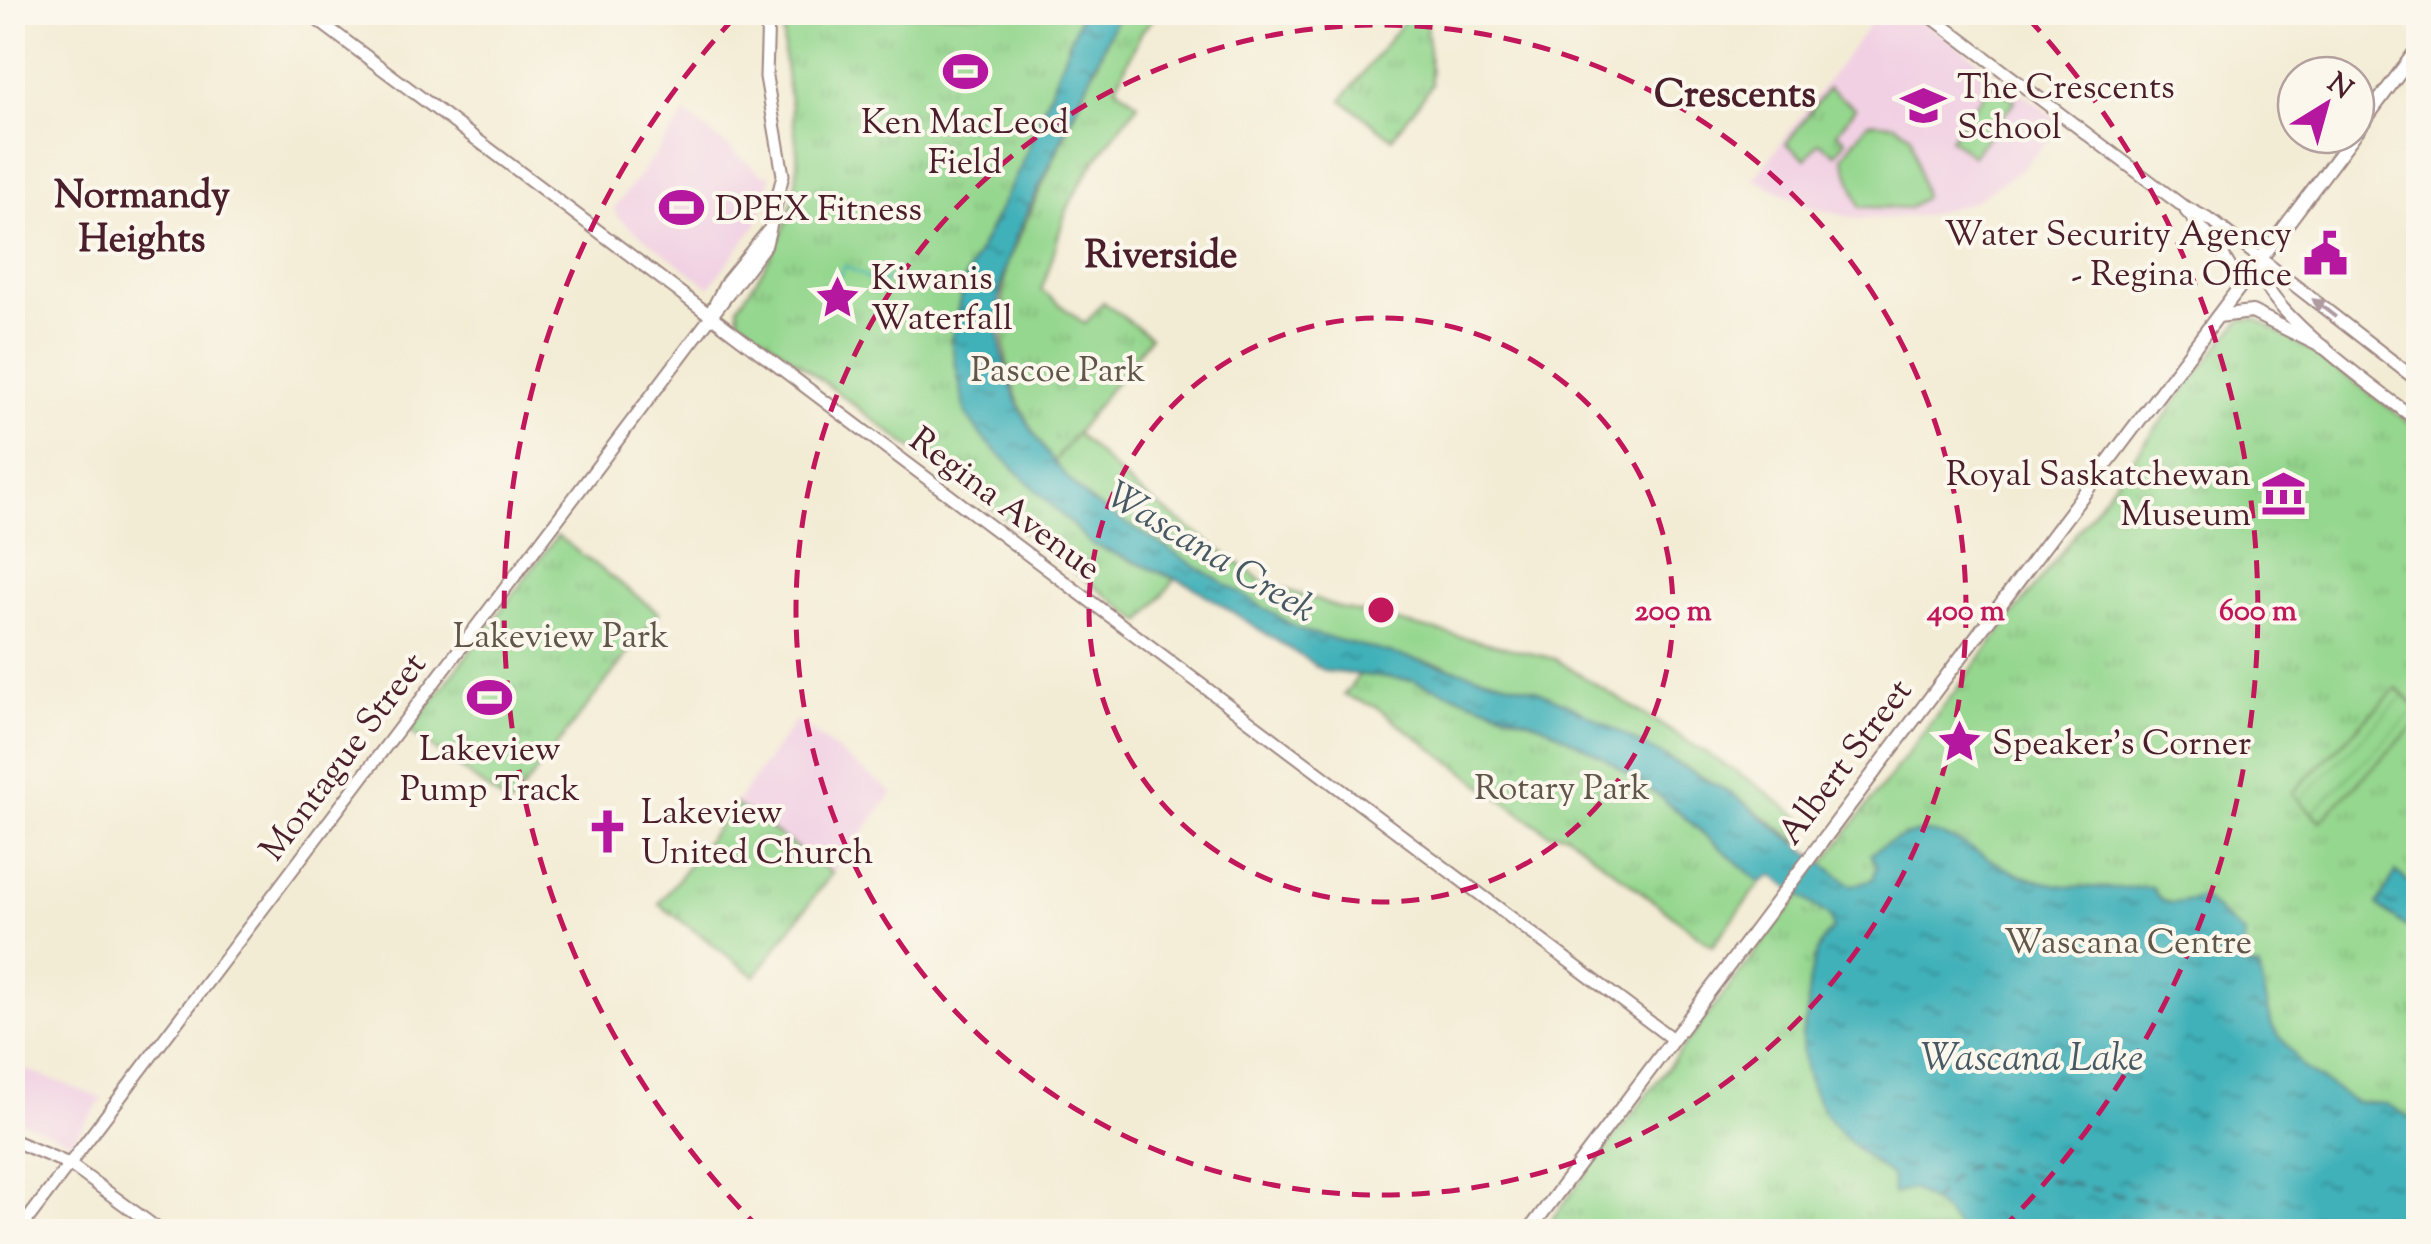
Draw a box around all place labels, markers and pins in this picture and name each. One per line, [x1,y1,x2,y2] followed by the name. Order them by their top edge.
[941,47,989,95] sports icon: Ken MacLeod Field
[1957,64,2175,155] place label: The Crescents School
[1900,82,1948,130] school or university icon: The Crescents School
[861,99,1069,190] place label: Ken MacLeod Field
[658,184,706,232] sports icon: DPEX Fitness
[715,186,922,237] place label: DPEX Fitness
[1944,211,2292,302] place label: Water Security Agency - Regina Office
[2301,229,2349,277] public building icon: Water Security Agency - Regina Office
[871,255,1013,346] place label: Kiwanis Waterfall
[814,273,862,321] place icon: Kiwanis Waterfall
[1946,451,2251,542] place label: Royal Saskatchewan Museum
[2260,469,2308,517] museum icon: Royal Saskatchewan Museum
[1363,592,1399,628] centre of rings
[466,674,514,722] sports icon: Lakeview Pump Track
[1935,718,1983,766] place icon: Speaker's Corner
[1992,720,2251,771] place label: Speaker's Corner
[400,726,580,817] place label: Lakeview Pump Track
[641,789,873,880] place label: Lakeview United Church
[584,807,632,855] church icon: Lakeview United Church

